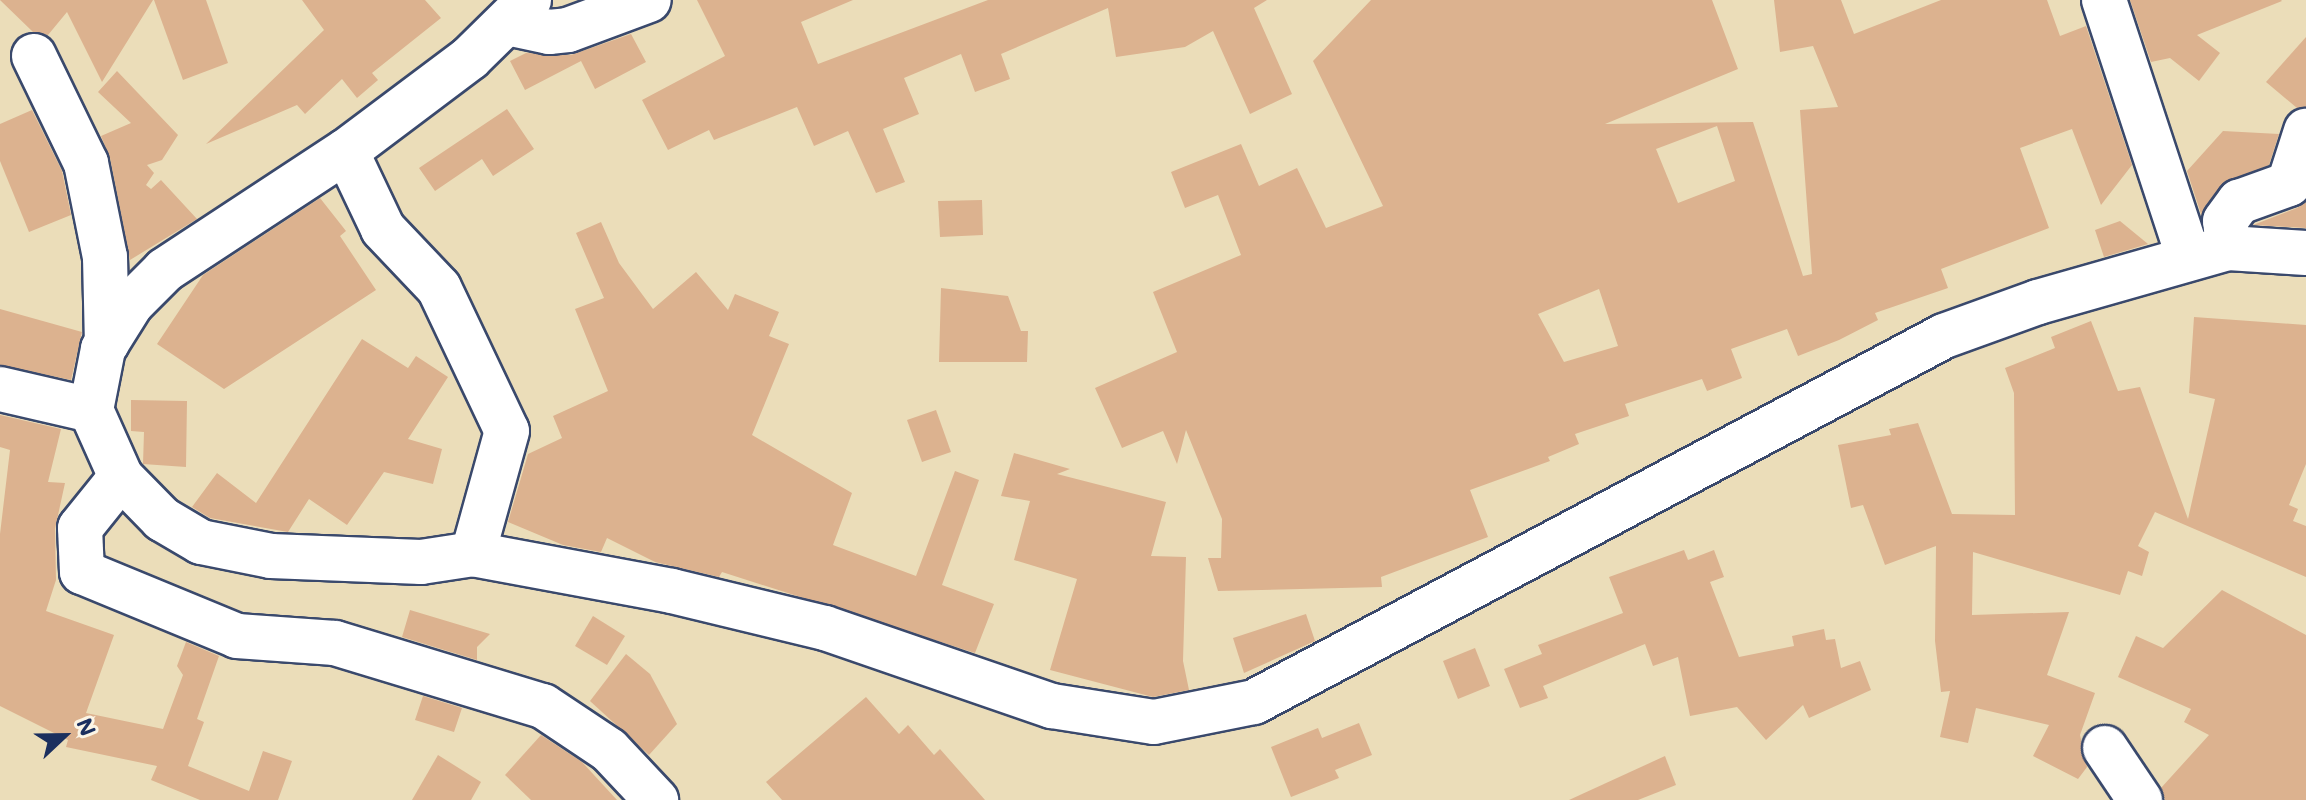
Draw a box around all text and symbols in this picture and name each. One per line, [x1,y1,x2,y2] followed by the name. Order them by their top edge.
[24,696,104,776] north arrow
[70,714,103,740] text: N

